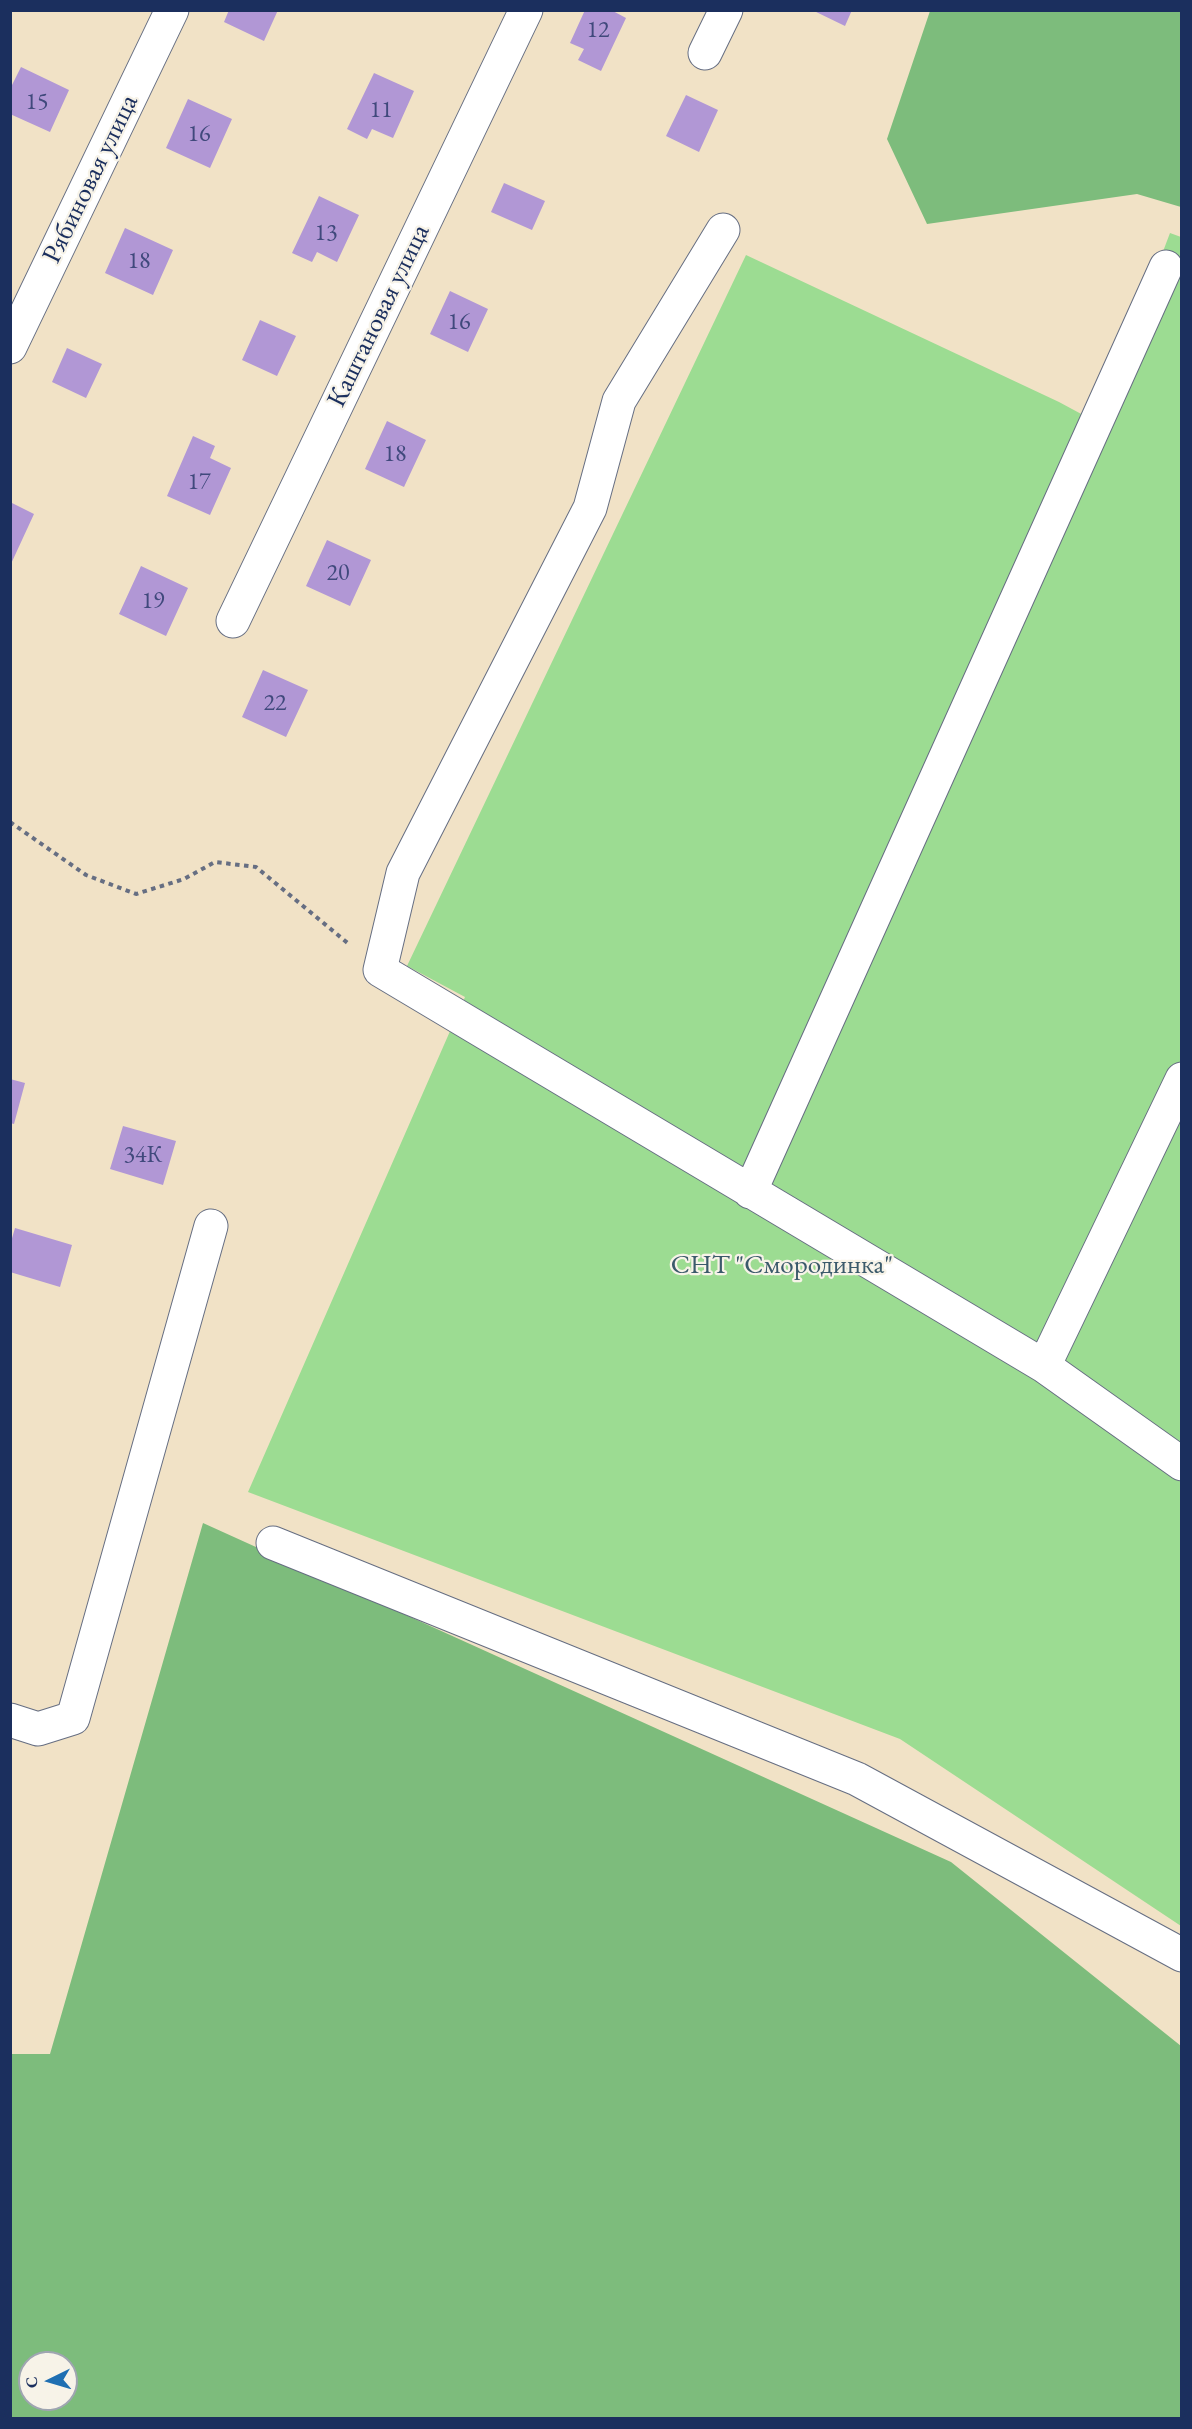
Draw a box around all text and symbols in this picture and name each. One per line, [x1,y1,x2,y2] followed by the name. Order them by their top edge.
[586,16,610,44] house number: 12
[25,88,49,116] house number: 15
[36,89,146,269] street label: Рябиновая улица
[369,96,393,124] house number: 11
[187,120,211,148] house number: 16
[314,219,338,247] house number: 13
[321,219,437,413] street label: Каштановая улица
[127,247,151,275] house number: 18
[447,308,471,336] house number: 16
[383,440,407,468] house number: 18
[187,468,211,496] house number: 17
[326,559,350,587] house number: 20
[141,587,165,615] house number: 19
[263,689,287,717] house number: 22
[124,1141,162,1169] house number: 34К
[671,1250,893,1282] park label: СНТ "Смородинка"
[18,2351,78,2411] north arrow
[21,2376,43,2389] text: С

